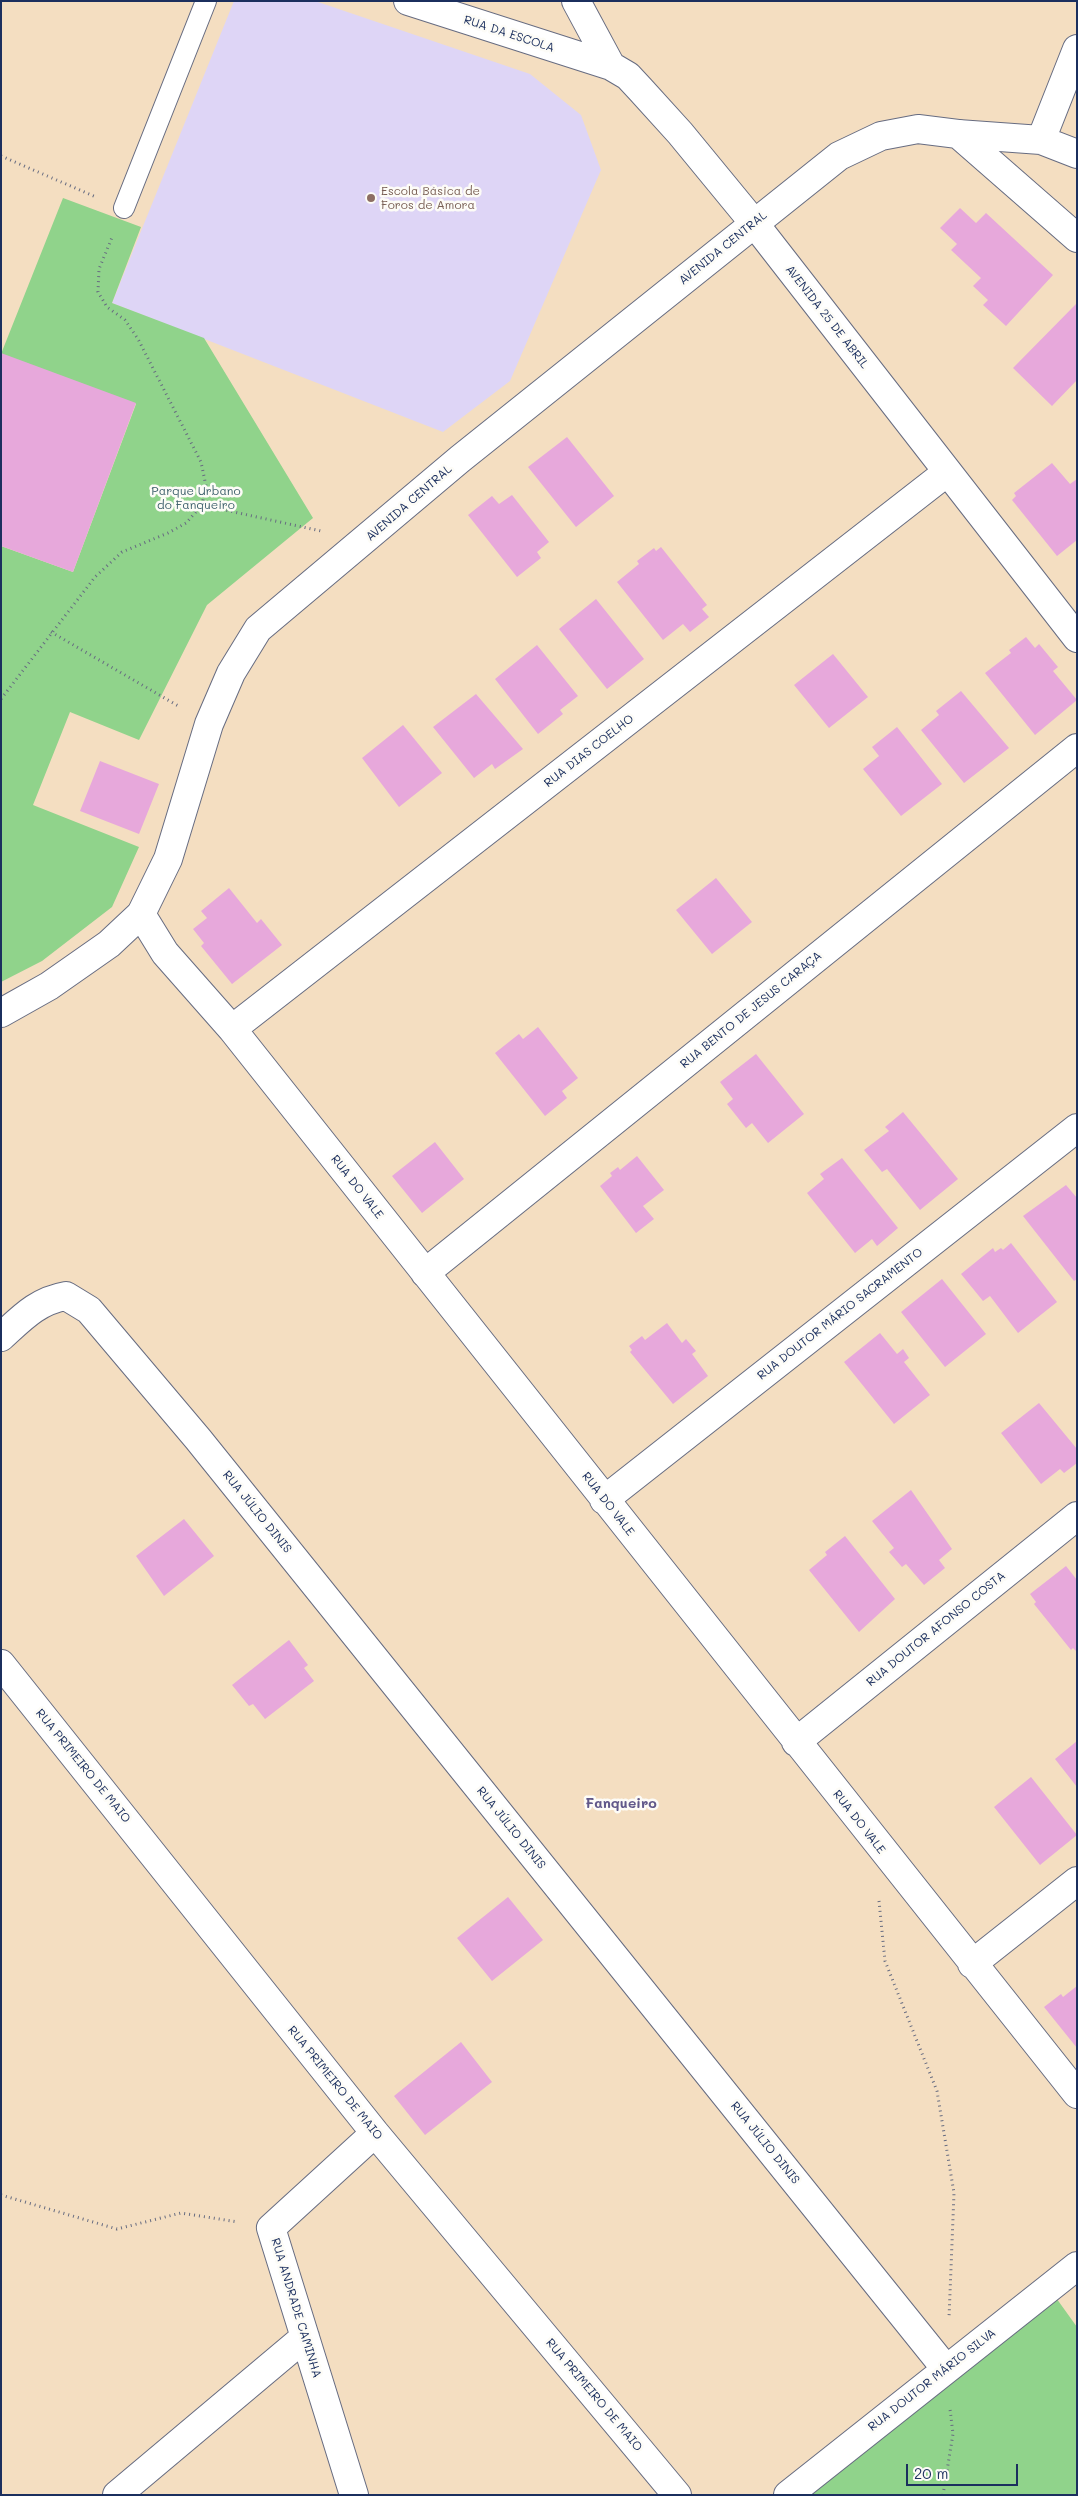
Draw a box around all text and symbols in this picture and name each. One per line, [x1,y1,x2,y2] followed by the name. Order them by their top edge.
[462,13,556,55] street label: RUA DA ESCOLA
[381,184,480,212] place label: Escola Básica de Foros de Amora
[365,192,377,204] marker: Escola Básica de Foros de Amora
[676,208,770,288] street label: AVENIDA CENTRAL
[782,262,872,372] street label: AVENIDA 25 DE ABRIL
[363,462,455,544] street label: AVENIDA CENTRAL
[151,484,241,512] park label: Parque Urbano do Fanqueiro
[541,712,637,790] street label: RUA DIAS COELHO
[677,948,825,1072] street label: RUA BENTO DE JESUS CARAÇA
[328,1152,386,1222] street label: RUA DO VALE
[754,1245,926,1383] street label: RUA DOUTOR MÁRIO SACRAMENTO
[219,1468,295,1556] street label: RUA JÚLIO DINIS
[579,1469,637,1539] street label: RUA DO VALE
[864,1568,1008,1690] street label: RUA DOUTOR AFONSO COSTA
[33,1706,133,1826] street label: RUA PRIMEIRO DE MAIO
[473,1784,549,1872] street label: RUA JÚLIO DINIS
[830,1787,888,1857] street label: RUA DO VALE
[585,1796,657,1812] district label: Fanqueiro
[285,2023,385,2143] street label: RUA PRIMEIRO DE MAIO
[727,2099,803,2187] street label: RUA JÚLIO DINIS
[268,2236,324,2380] street label: RUA ANDRADE CAMINHA
[865,2326,999,2434] street label: RUA DOUTOR MÁRIO SILVA
[543,2336,645,2454] street label: RUA PRIMEIRO DE MAIO
[908,2454,1020,2486] scale bar
[914,2463,948,2483] text: 20 m

